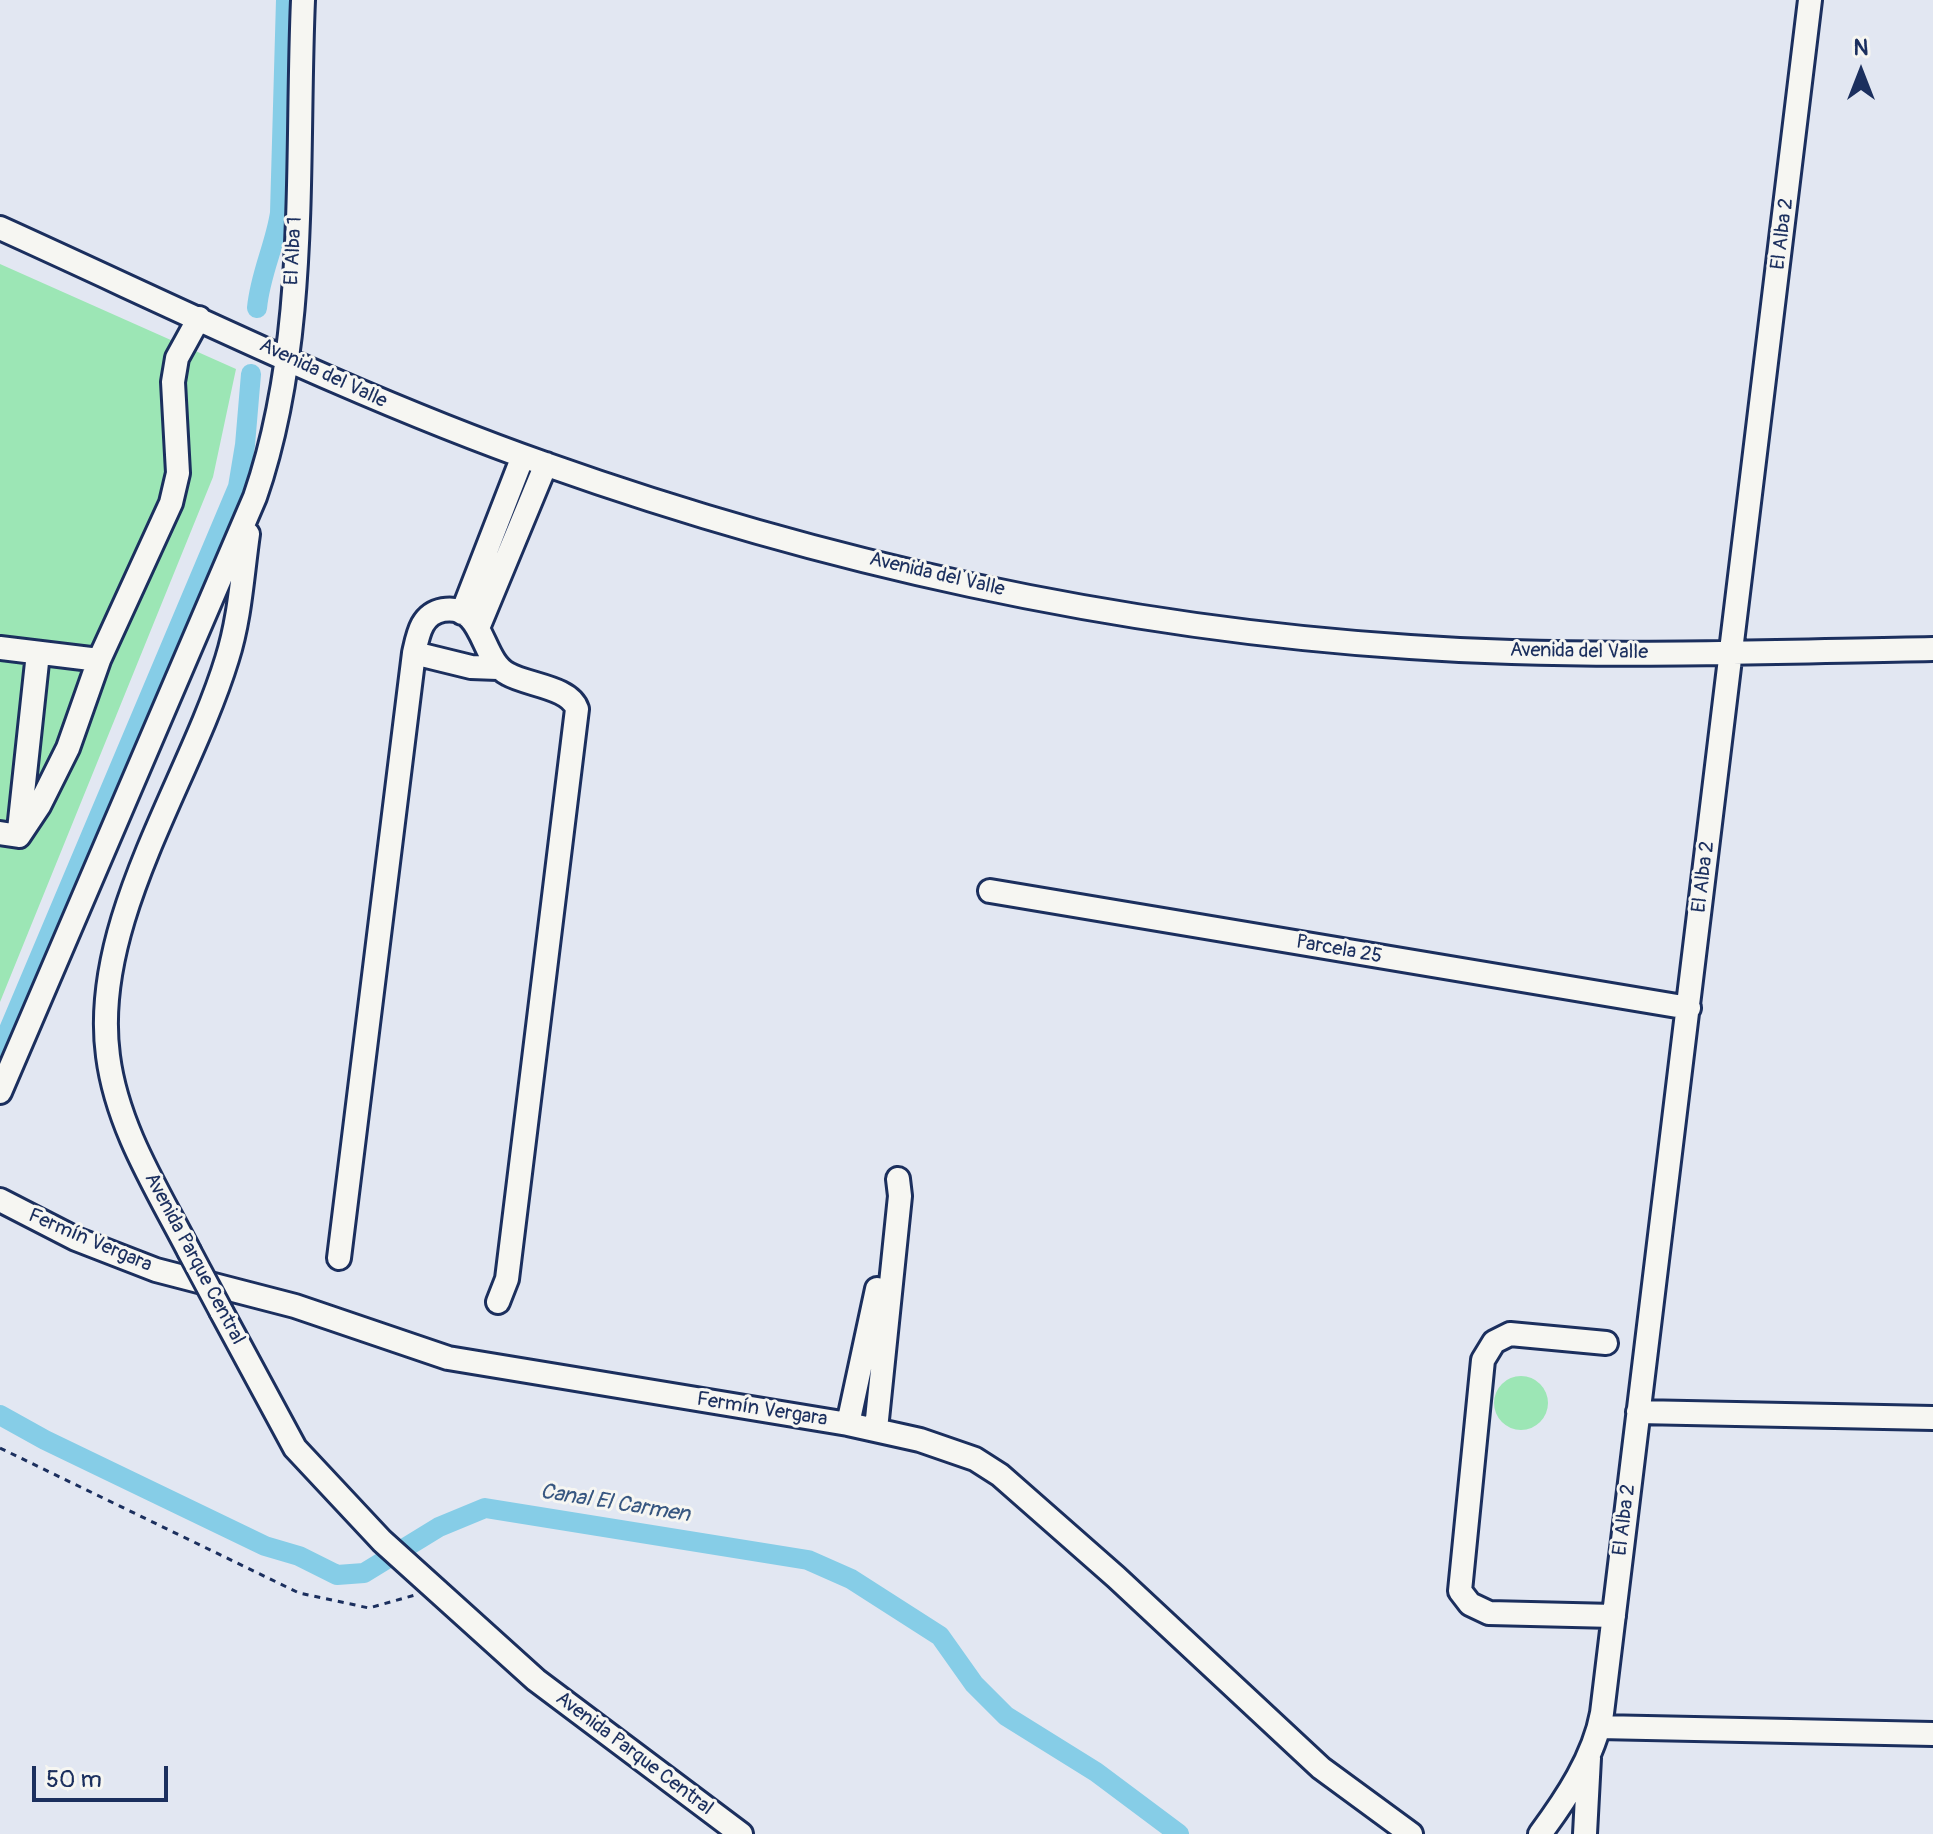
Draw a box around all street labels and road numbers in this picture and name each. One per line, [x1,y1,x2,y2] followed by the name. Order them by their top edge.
[1767,197,1799,271] street label: El Alba 2
[280,216,308,286] street label: El Alba 1
[255,334,391,414] street label: Avenida del Valle
[867,548,1007,602] street label: Avenida del Valle
[1510,639,1648,665] street label: Avenida del Valle
[1688,840,1720,914] street label: El Alba 2
[1294,931,1384,969] street label: Parcela 25
[139,1169,249,1349] street label: Avenida Parque Central
[24,1204,156,1278] street label: Fermín Vergara
[695,1388,829,1432] street label: Fermín Vergara
[1609,1483,1641,1557] street label: El Alba 2
[550,1687,718,1821] street label: Avenida Parque Central

